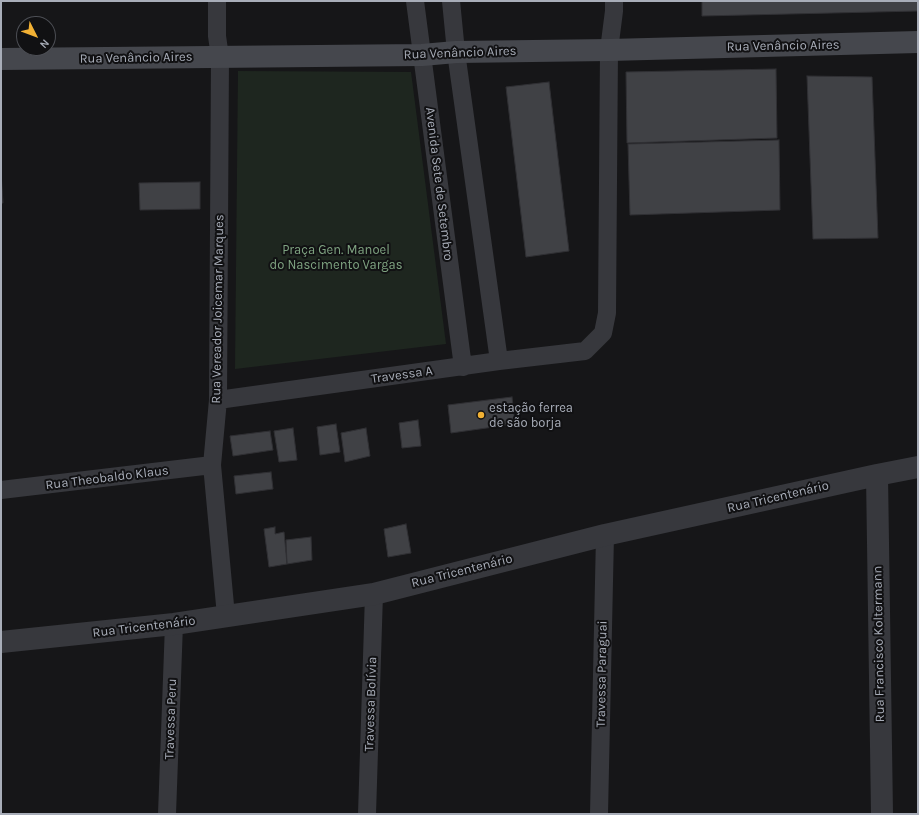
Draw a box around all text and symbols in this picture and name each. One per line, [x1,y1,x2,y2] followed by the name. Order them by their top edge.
[16,16,56,56] north arrow
[37,36,52,51] text: N
[726,37,840,55] street label: Rua Venâncio Aires
[403,43,517,63] street label: Rua Venâncio Aires
[79,49,193,67] street label: Rua Venâncio Aires
[422,106,456,262] street label: Avenida Sete de Setembro
[209,214,227,404] street label: Rua Vereador Joicemar Marques
[270,242,402,273] park label: Praça Gen. Manoel do Nascimento Vargas
[370,363,434,387] street label: Travessa A
[489,400,573,431] place label: estação ferrea de são borja
[476,410,486,420] marker: estação ferrea de são borja
[45,463,169,493] street label: Rua Theobaldo Klaus
[726,478,830,516] street label: Rua Tricentenário
[410,551,514,591] street label: Rua Tricentenário
[870,565,888,723] street label: Rua Francisco Koltermann
[92,613,196,641] street label: Rua Tricentenário
[593,620,611,728] street label: Travessa Paraguai
[362,656,380,752] street label: Travessa Bolívia
[162,678,180,760] street label: Travessa Peru

